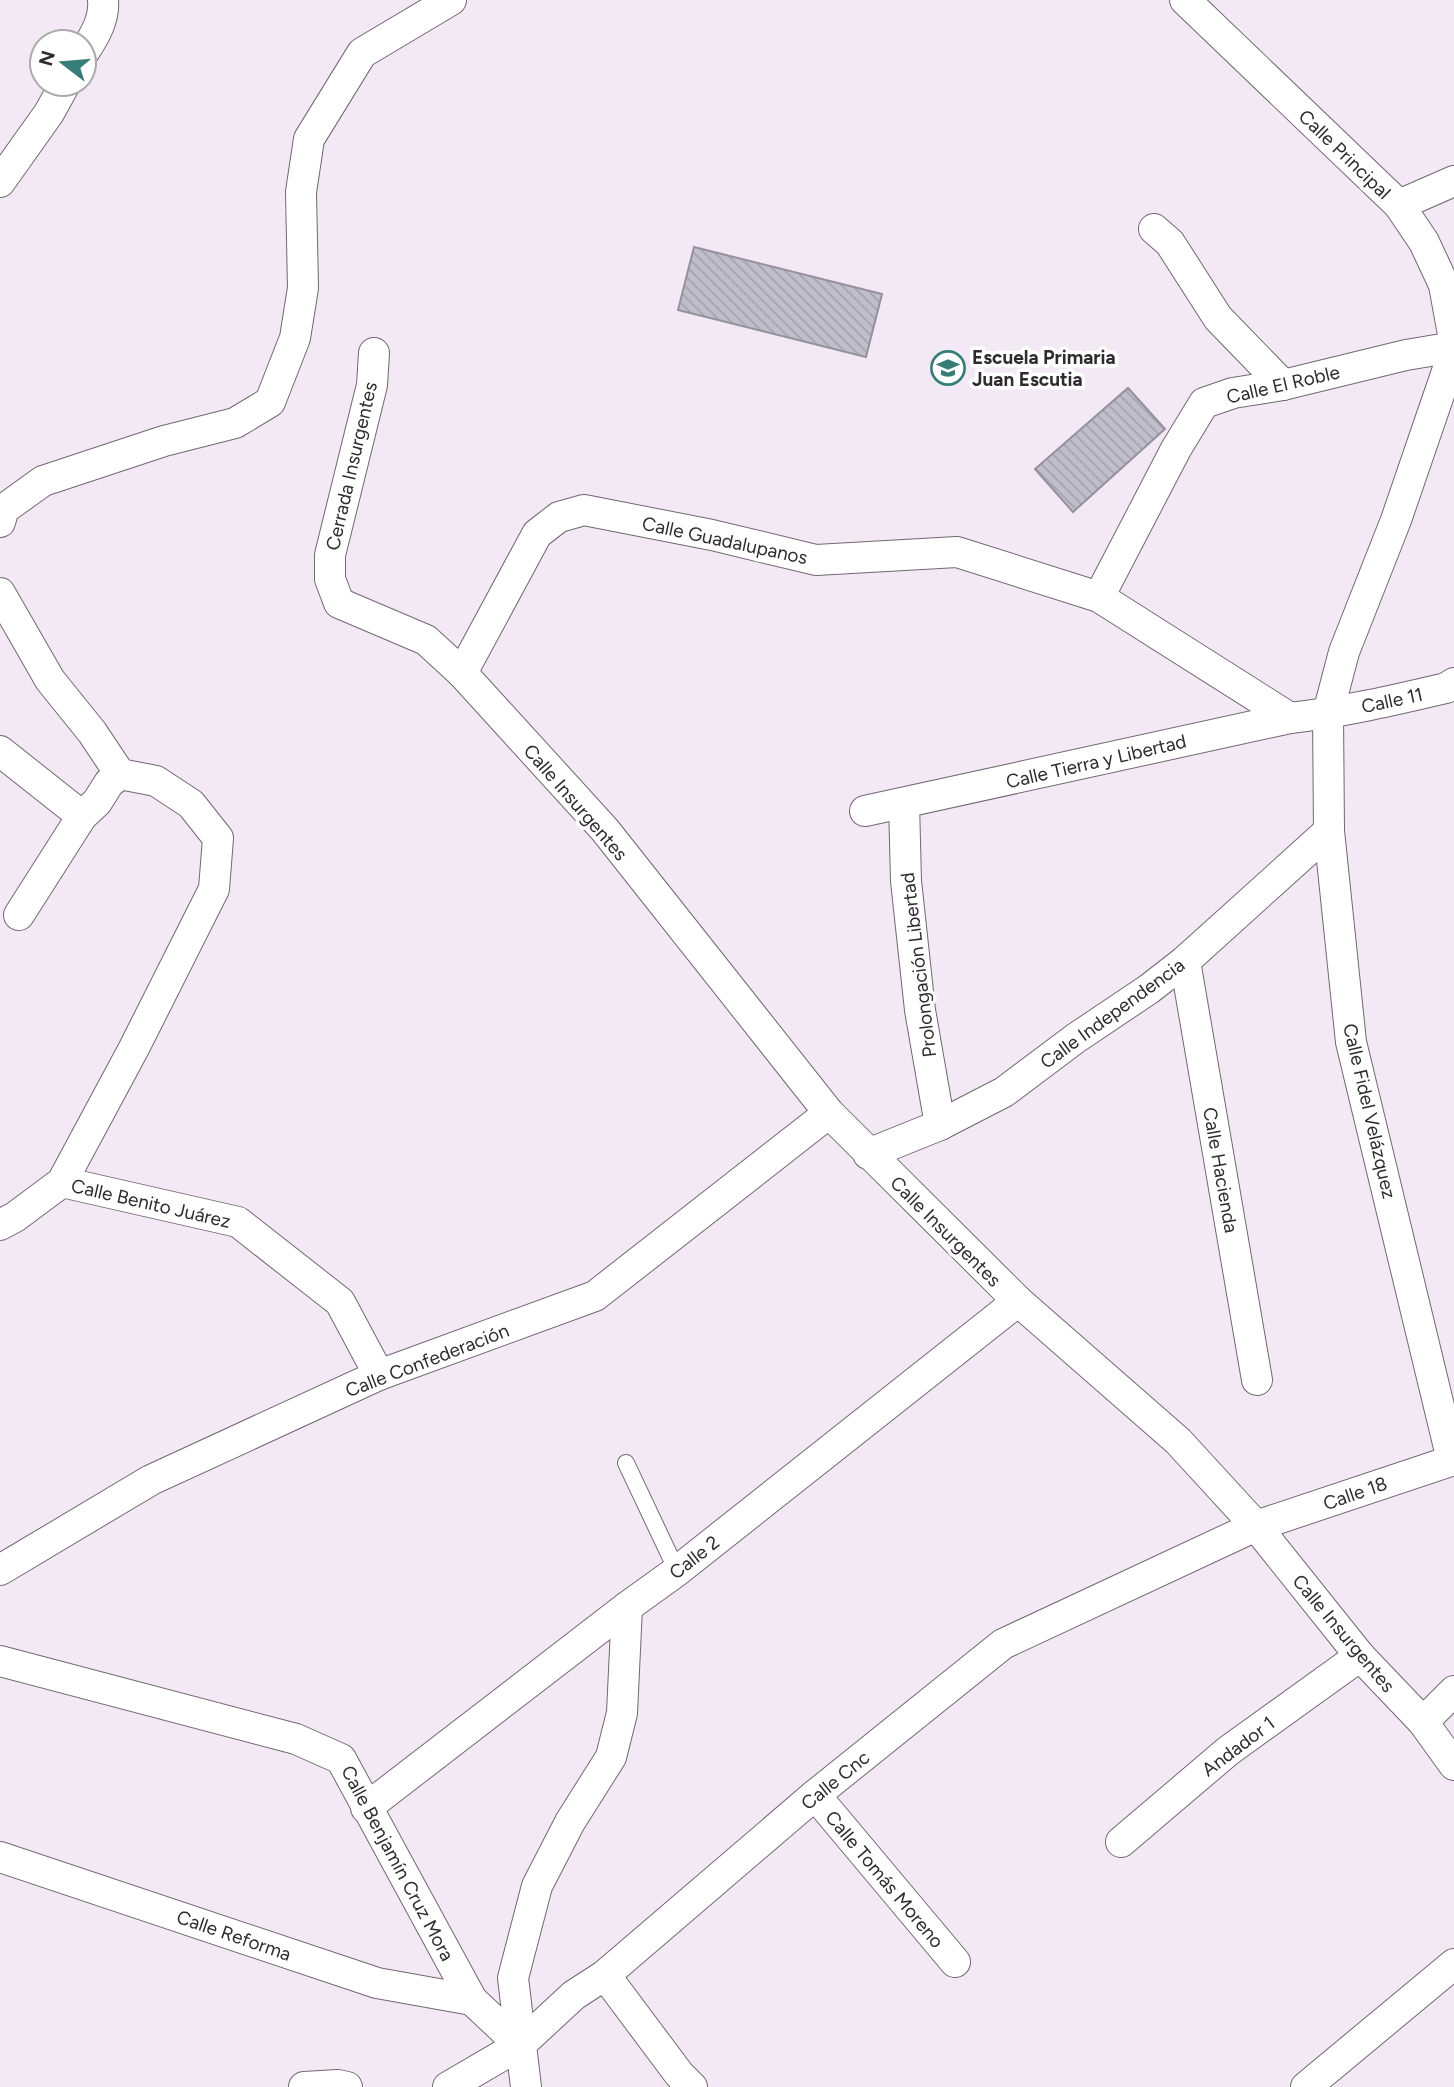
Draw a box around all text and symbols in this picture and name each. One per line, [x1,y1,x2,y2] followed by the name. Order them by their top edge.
[28,28,98,98] north arrow
[34,48,60,69] text: N
[1294,105,1395,204] street label: Calle Principal
[972,346,1116,391] place label: Escuela Primaria Juan Escutia
[929,349,967,387] school or university icon: Escuela Primaria Juan Escutia
[1224,360,1342,409] street label: Calle El Roble
[321,379,382,553] street label: Cerrada Insurgentes
[640,512,810,569] street label: Calle Guadalupanos
[1359,683,1425,718] street label: Calle 11
[1004,730,1188,793] street label: Calle Tierra y Libertad
[519,739,633,865] street label: Calle Insurgentes
[896,871,941,1059] street label: Prolongación Libertad
[1036,953,1189,1073] street label: Calle Independencia
[1338,1021,1401,1201] street label: Calle Fidel Velázquez
[1198,1105,1243,1235] street label: Calle Hacienda
[886,1171,1006,1292] street label: Calle Insurgentes
[69,1174,233,1233] street label: Calle Benito Juárez
[342,1319,512,1402] street label: Calle Confederación
[1320,1472,1390,1515] street label: Calle 18
[665,1531,724,1584] street label: Calle 2
[1288,1570,1400,1697] street label: Calle Insurgentes
[1197,1712,1279,1781] street label: Andador 1
[796,1746,874,1815] street label: Calle Cnc
[336,1762,459,1965] street label: Calle Benjamín Cruz Mora
[821,1806,949,1953] street label: Calle Tomás Moreno
[174,1905,294,1966] street label: Calle Reforma

